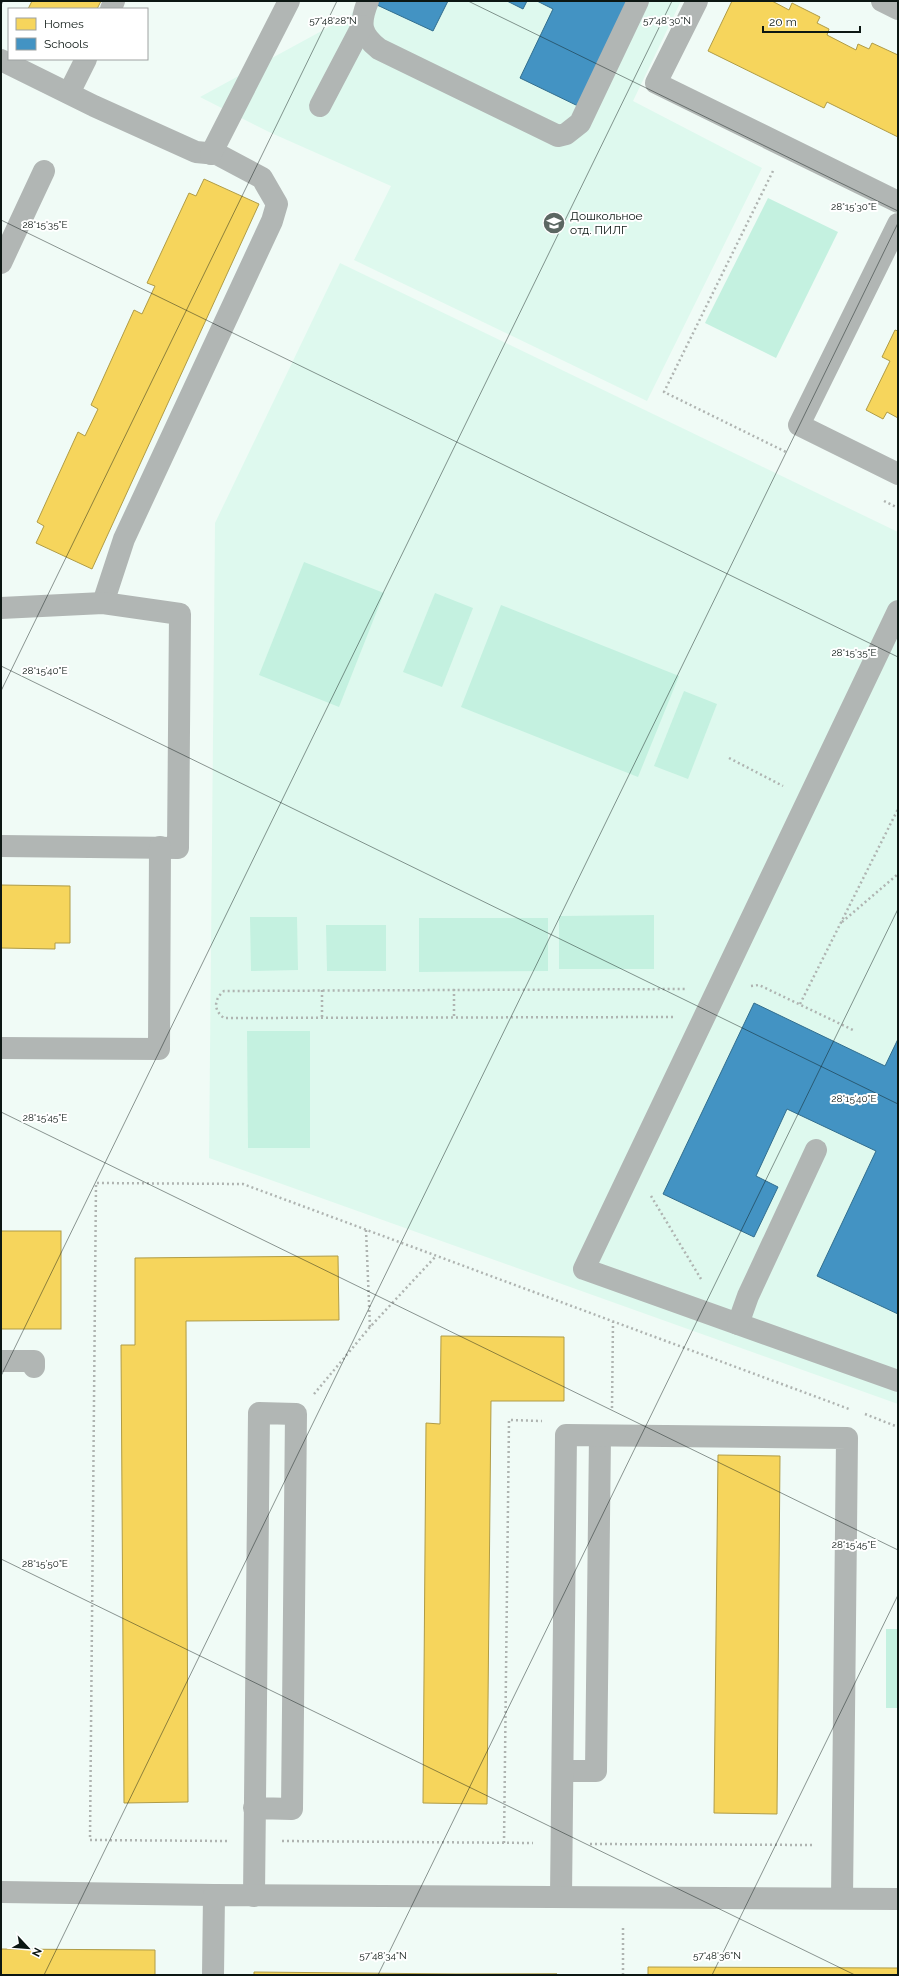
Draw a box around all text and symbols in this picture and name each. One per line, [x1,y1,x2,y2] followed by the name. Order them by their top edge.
[8,8,148,60] legend
[763,8,860,34] scale bar
[309,15,357,26] text: 57°48'28"N
[643,15,691,26] text: 57°48'30"N
[769,15,797,29] text: 20 m
[44,17,84,31] text: Homes
[44,37,88,51] text: Schools
[831,201,877,212] text: 28°15'30"E
[570,209,643,237] place label: Дошкольное отд. ПИЛГ
[541,210,567,236] school or university icon: Дошкольное отд. ПИЛГ
[22,219,68,230] text: 28°15'35"E
[831,647,877,658] text: 28°15'35"E
[22,665,68,676] text: 28°15'40"E
[831,1093,877,1104] text: 28°15'40"E
[23,1112,67,1123] text: 28°15'45"E
[832,1539,876,1550] text: 28°15'45"E
[22,1558,68,1569] text: 28°15'50"E
[8,1928,48,1968] north arrow
[29,1946,44,1959] text: N
[359,1950,407,1961] text: 57°48'34"N
[693,1950,741,1961] text: 57°48'36"N

